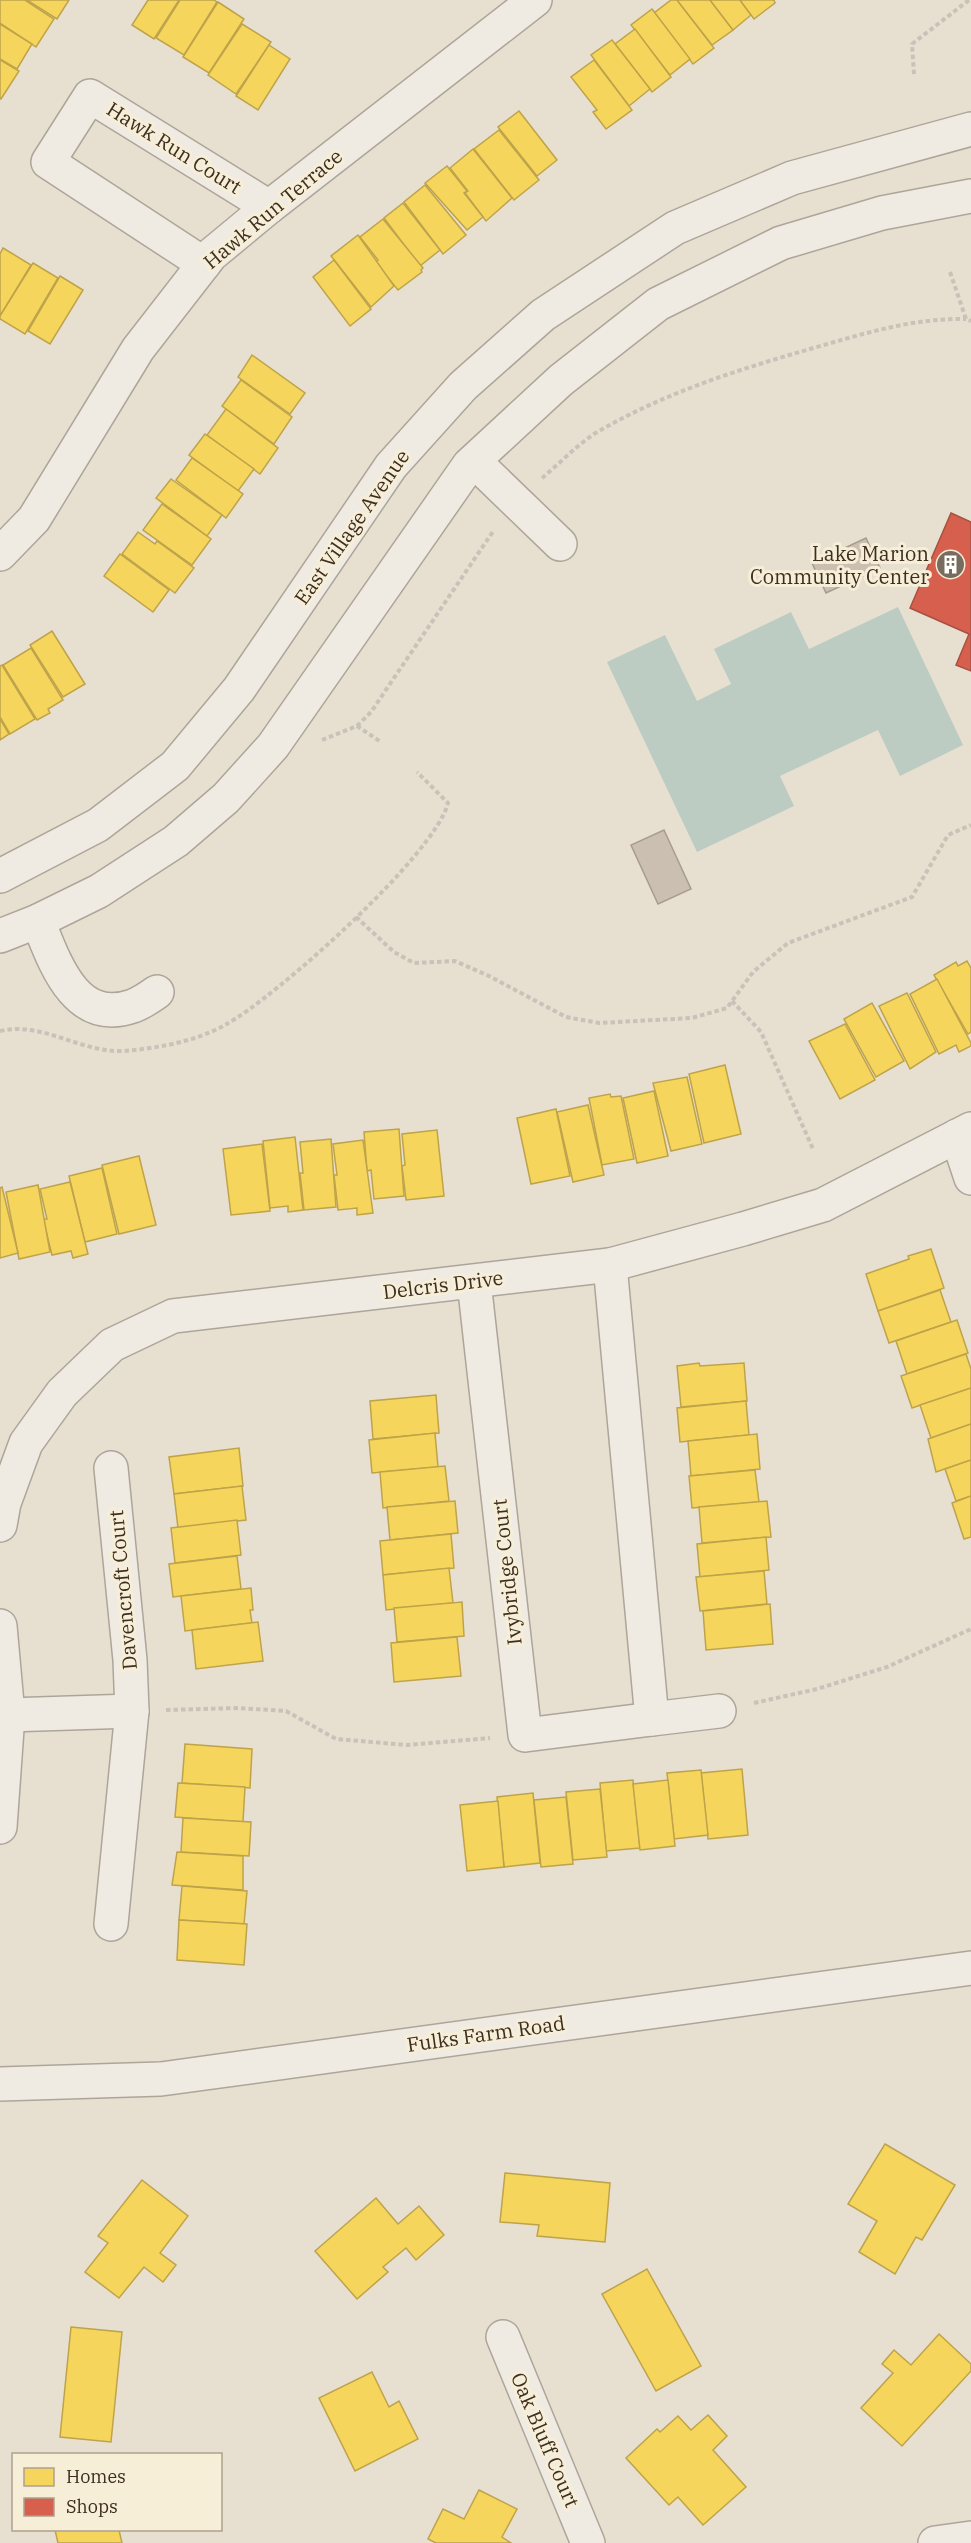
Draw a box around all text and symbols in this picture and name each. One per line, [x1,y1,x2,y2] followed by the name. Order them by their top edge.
[102,95,247,200] street label: Hawk Run Court
[197,142,348,275] street label: Hawk Run Terrace
[288,444,415,610] street label: East Village Avenue
[750,540,929,590] place label: Lake Marion Community Center
[934,549,966,581] building icon: Lake Marion Community Center
[381,1264,505,1305] street label: Delcris Drive
[485,1498,528,1646] street label: Ivybridge Court
[102,1509,143,1671] street label: Davencroft Court
[405,2009,567,2058] street label: Fulks Farm Road
[505,2368,586,2511] street label: Oak Bluff Court
[12,2453,222,2531] legend
[66,2465,126,2488] text: Homes
[66,2495,118,2518] text: Shops

